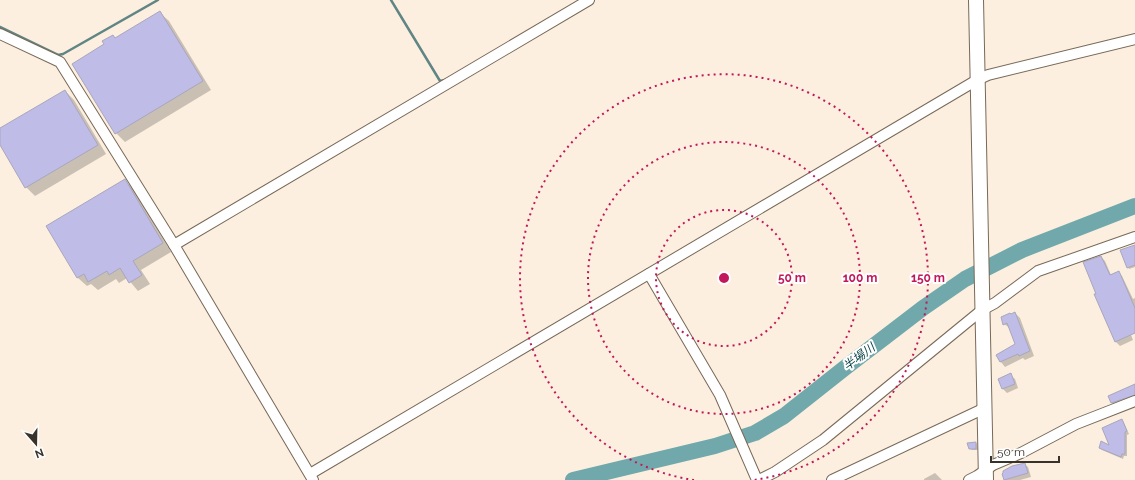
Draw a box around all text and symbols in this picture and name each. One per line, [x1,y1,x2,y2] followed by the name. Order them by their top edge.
[717,271,731,285] centre of rings
[778,271,806,285] text: 50 m
[843,271,877,285] text: 100 m
[911,271,945,285] text: 150 m
[840,339,879,373] water label: 半場川
[16,424,56,464] north arrow
[991,438,1059,464] scale bar
[33,445,45,460] text: N
[997,445,1025,459] text: 50 m

